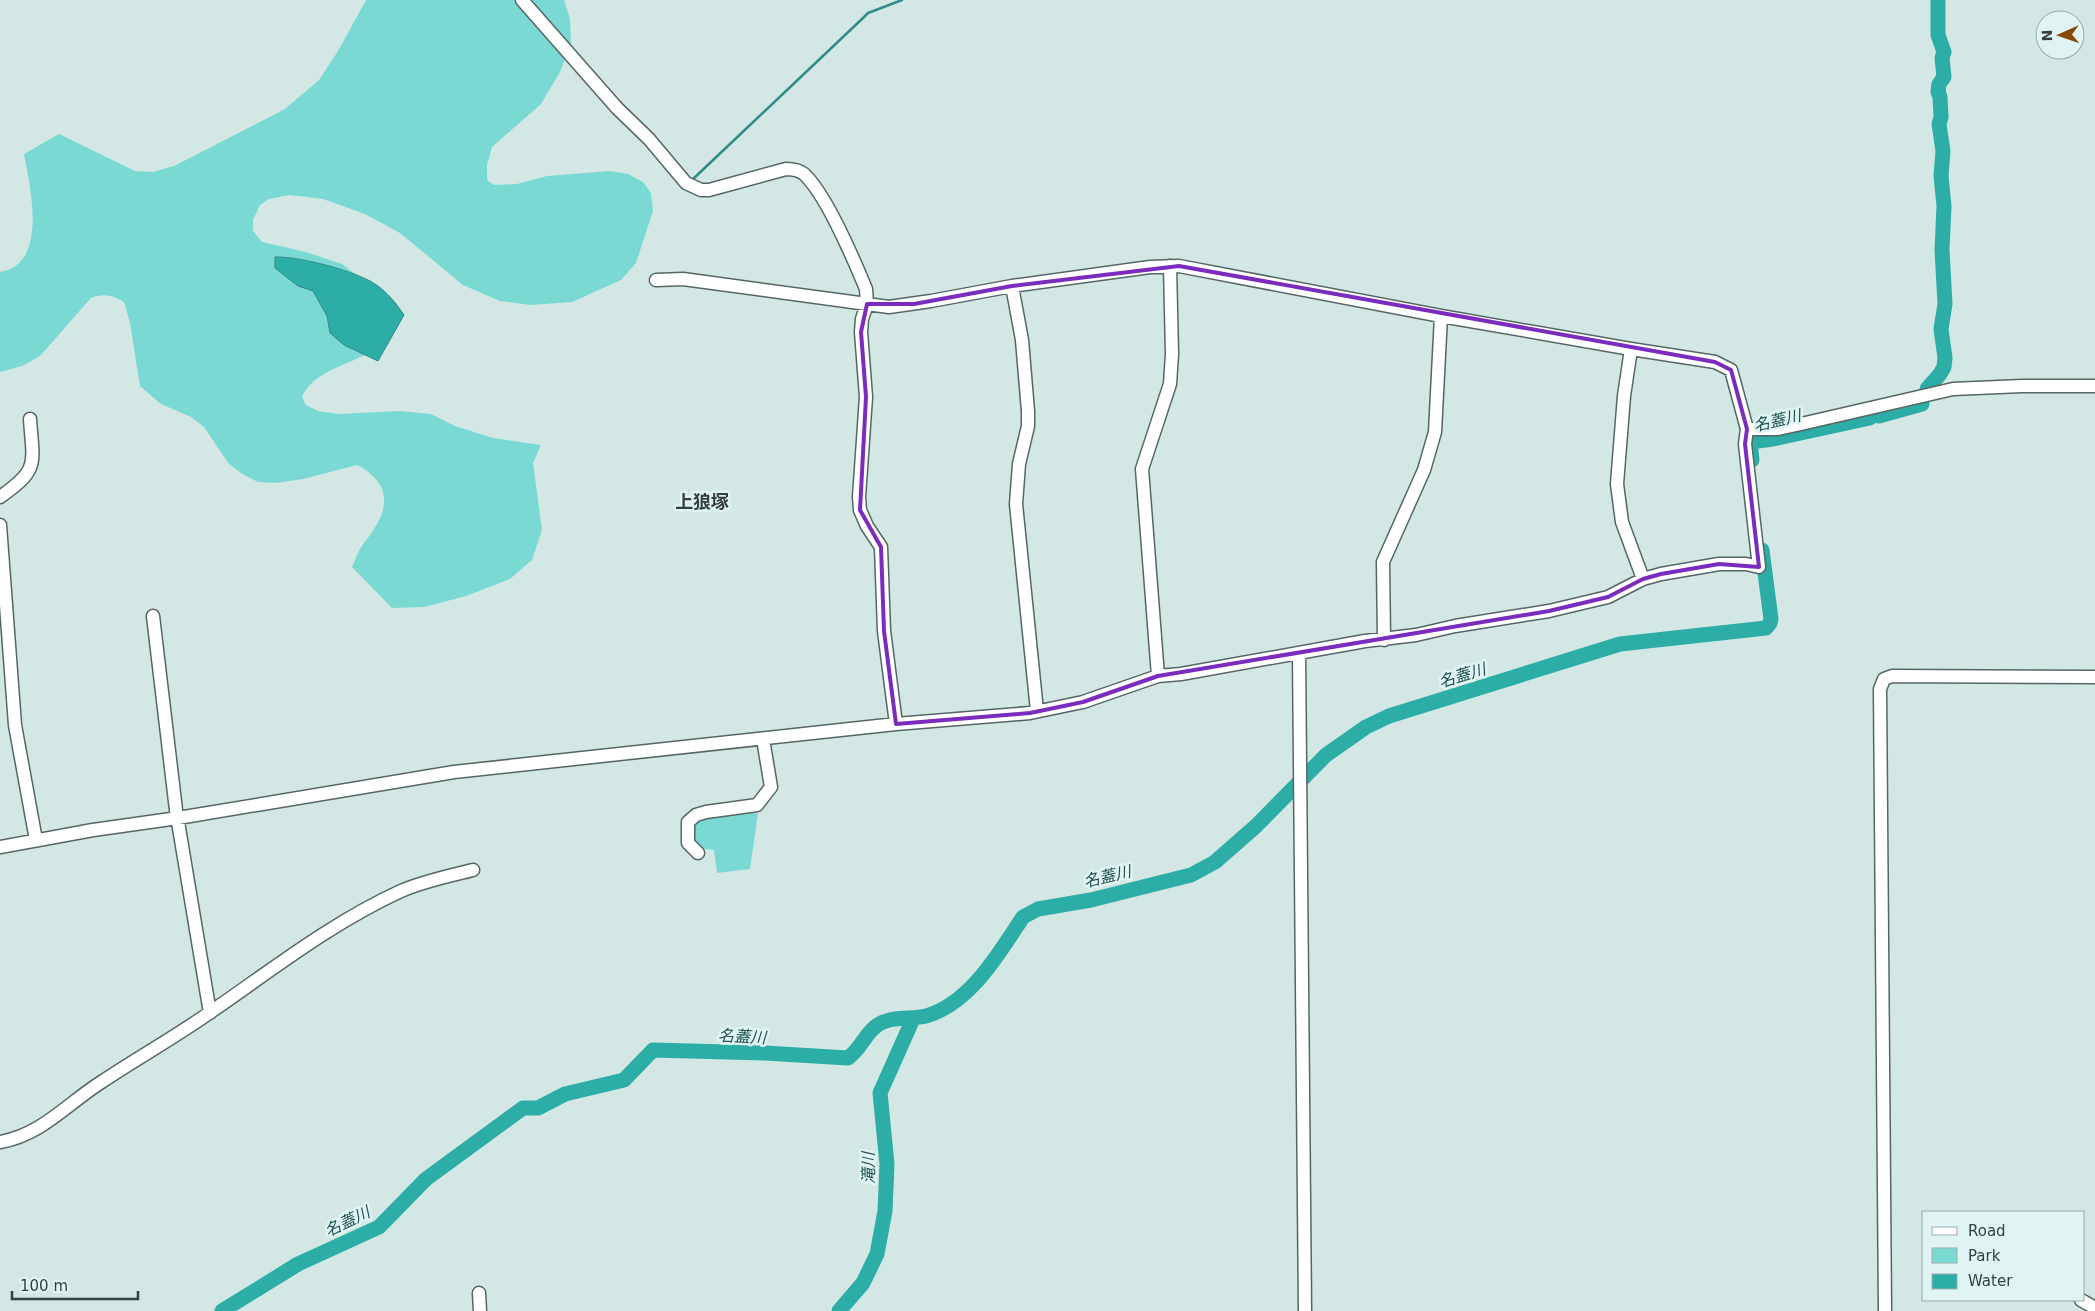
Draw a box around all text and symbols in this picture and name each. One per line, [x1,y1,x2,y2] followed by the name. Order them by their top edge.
[2035,10,2085,60] north arrow
[2039,29,2055,42] text: N
[1752,405,1805,435] water label: 名蓋川
[675,491,729,512] district label: 上狼塚
[1436,659,1490,692] water label: 名蓋川
[1082,861,1135,891] water label: 名蓋川
[718,1026,768,1047] water label: 名蓋川
[859,1150,878,1184] water label: 滝川
[321,1202,375,1241] water label: 名蓋川
[1922,1211,2085,1301] legend
[1968,1222,2006,1240] text: Road
[1968,1247,2001,1265] text: Park
[12,1268,139,1300] scale bar
[1968,1272,2013,1290] text: Water
[20,1277,68,1295] text: 100 m

